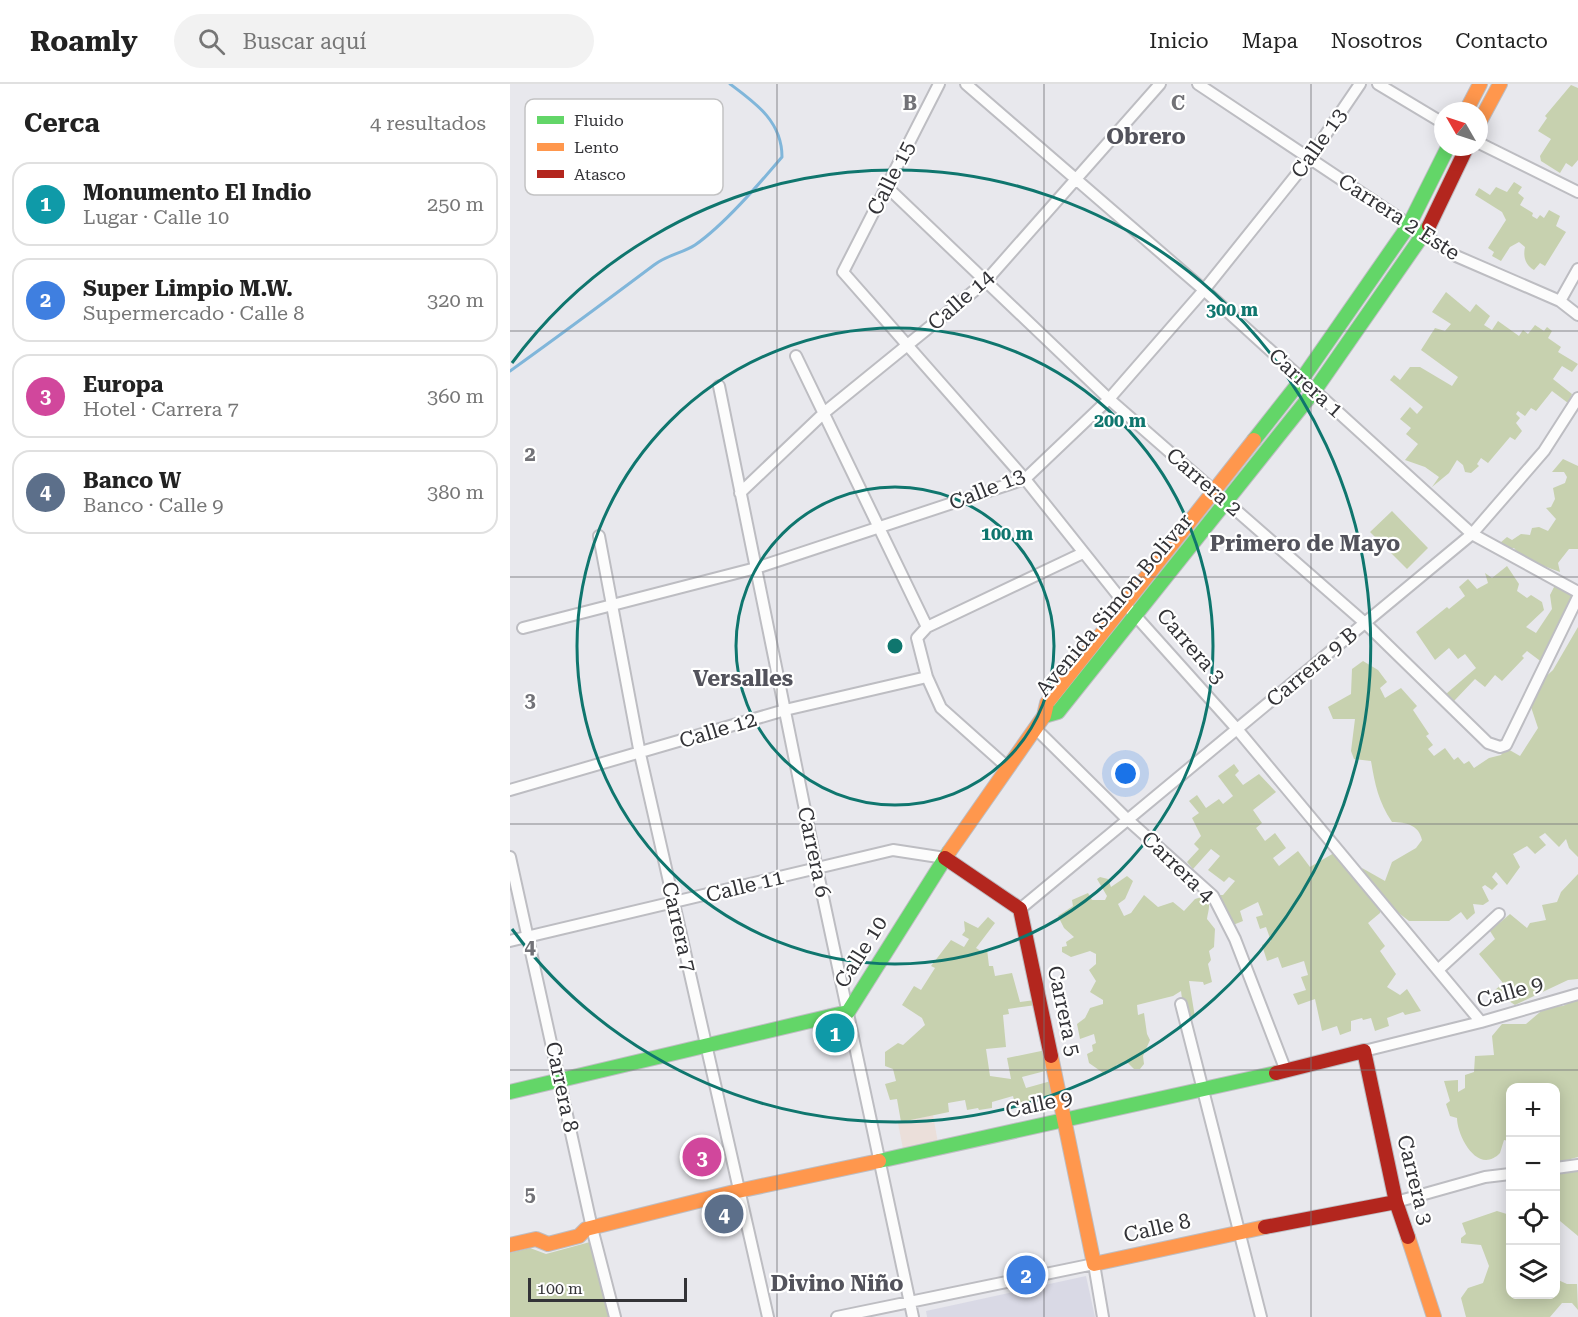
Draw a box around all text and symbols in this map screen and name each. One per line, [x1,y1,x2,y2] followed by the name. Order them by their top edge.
[174,14,594,68] search box
[30,25,138,58] text: Roamly
[195,25,228,58] icon: search
[243,29,366,54] text: Buscar aquí
[1149,29,1209,53] text: Inicio
[1242,29,1298,53] text: Mapa
[1331,29,1422,53] text: Nosotros
[1455,29,1548,53] text: Contacto
[903,91,917,115] text: B
[1171,91,1185,115] text: C
[525,99,723,195] legend
[1434,102,1488,156] north arrow
[1286,103,1352,183] street label: Calle 13
[24,108,100,138] text: Cerca
[370,111,486,135] text: 4 resultados
[574,111,624,130] text: Fluido
[1106,124,1186,149] district label: Obrero
[862,137,920,219] street label: Calle 15
[574,138,619,157] text: Lento
[574,165,626,184] text: Atasco
[1334,169,1464,265] street label: Carrera 2 Este
[83,180,312,205] text: Monumento El Indio
[40,192,51,216] text: 1
[427,192,484,216] text: 250 m
[83,205,229,229] text: Lugar · Calle 10
[923,265,999,335] street label: Calle 14
[83,276,293,301] text: Super Limpio M.W.
[40,288,51,312] text: 2
[427,288,484,312] text: 320 m
[1206,299,1259,320] text: 300 m
[83,301,304,325] text: Supermercado · Calle 8
[1264,343,1348,423] street label: Carrera 1
[83,372,163,397] text: Europa
[40,384,51,408] text: 3
[427,384,484,408] text: 360 m
[83,397,239,421] text: Hotel · Carrera 7
[1094,410,1147,431] text: 200 m
[524,442,536,466] text: 2
[1161,443,1247,521] street label: Carrera 2
[946,463,1028,515] street label: Calle 13
[83,468,181,493] text: Banco W
[40,480,51,504] text: 4
[427,480,484,504] text: 380 m
[83,493,223,517] text: Banco · Calle 9
[1031,509,1197,701] street label: Avenida Simon Bolivar
[981,523,1034,544] text: 100 m
[1210,531,1400,556] district label: Primero de Mayo
[1152,603,1230,689] street label: Carrera 3
[1262,622,1362,712] street label: Carrera 9 B
[885,636,905,656] centre of rings
[693,666,793,691] district label: Versalles
[524,688,536,712] text: 3
[676,707,760,753] street label: Calle 12
[1111,759,1140,788] your location
[793,805,835,899] street label: Carrera 6
[1137,826,1220,908] street label: Carrera 4
[703,865,787,907] street label: Calle 11
[657,880,701,975] street label: Carrera 7
[830,912,892,992] street label: Calle 10
[524,935,536,959] text: 4
[1043,964,1085,1058] street label: Carrera 5
[1474,971,1546,1013] street label: Calle 9
[816,1010,854,1056] pin: 1
[541,1040,583,1134] street label: Carrera 8
[1506,1083,1560,1299] map controls
[1506,1083,1560,1137] button: +
[1003,1085,1075,1123] street label: Calle 9
[1392,1133,1438,1227] street label: Carrera 3
[682,1134,722,1180] pin: 3
[1506,1137,1560,1191] button: −
[524,1182,536,1206] text: 5
[1506,1191,1560,1245] button: locate
[704,1192,744,1236] pin: 4
[1121,1209,1193,1247] street label: Calle 8
[1506,1245,1560,1299] button: layers
[1006,1252,1046,1298] pin: 2
[770,1271,904,1296] district label: Divino Niño
[528,1275,687,1302] scale bar
[537,1279,583,1298] text: 100 m

